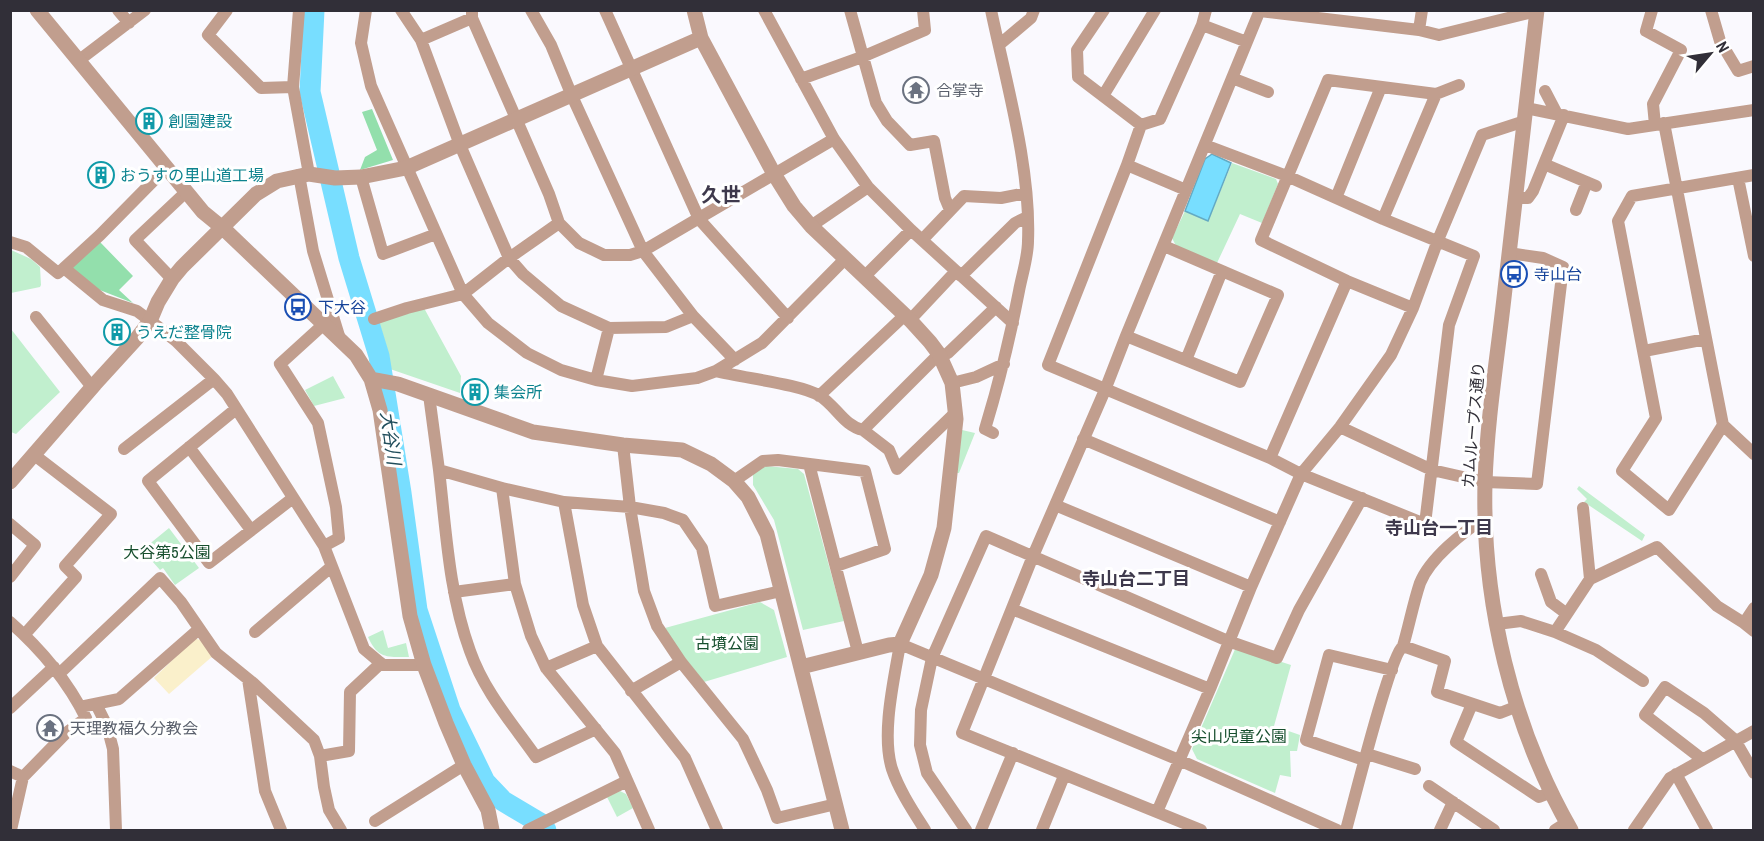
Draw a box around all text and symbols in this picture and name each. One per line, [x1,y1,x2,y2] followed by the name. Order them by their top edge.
[1680,24,1740,84] north arrow
[1711,37,1735,56] text: N
[901,75,931,105] temple icon: 合掌寺
[936,79,984,101] place label: 合掌寺
[134,106,164,136] building icon: 創園建設
[168,110,232,132] place label: 創園建設
[86,160,116,190] building icon: おうすの里山道工場
[120,164,264,186] place label: おうすの里山道工場
[701,181,741,208] district label: 久世
[1499,259,1529,289] bus stop icon: 寺山台
[1534,263,1582,285] place label: 寺山台
[283,292,313,322] bus stop icon: 下大谷
[318,296,366,318] place label: 下大谷
[102,317,132,347] building icon: うえだ整骨院
[136,321,232,343] place label: うえだ整骨院
[1457,361,1489,489] street label: カムループス通り
[460,377,490,407] building icon: 集会所
[494,381,542,403] place label: 集会所
[375,410,407,468] water label: 大谷川
[1385,515,1493,540] district label: 寺山台一丁目
[123,541,211,563] park label: 大谷第5公園
[1082,566,1190,591] district label: 寺山台二丁目
[695,632,759,654] park label: 古墳公園
[35,713,65,743] temple icon: 天理教福久分教会
[70,717,198,739] place label: 天理教福久分教会
[1191,725,1287,747] park label: 尖山児童公園

